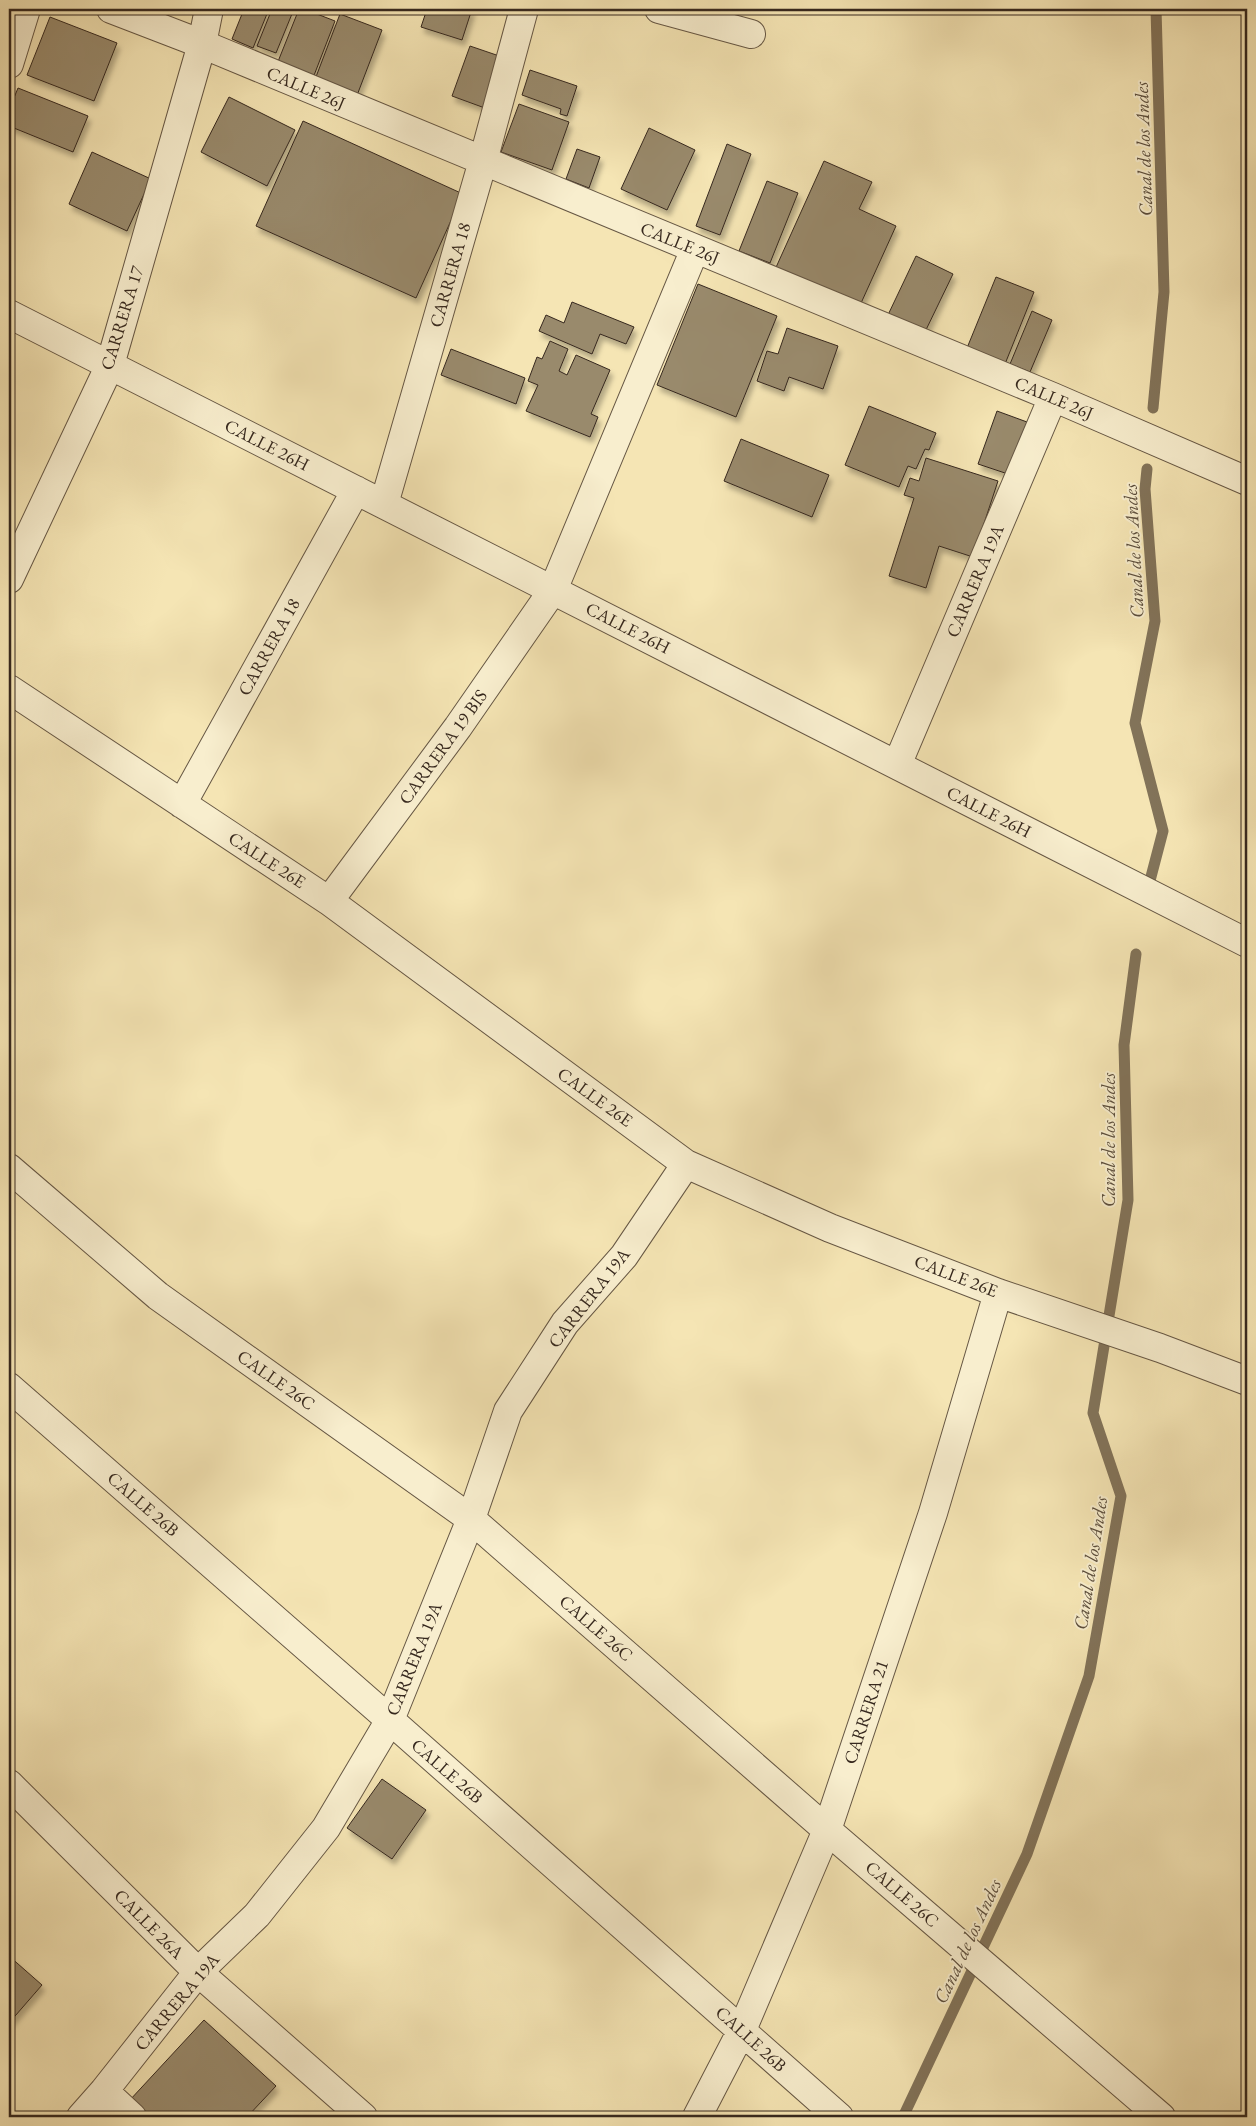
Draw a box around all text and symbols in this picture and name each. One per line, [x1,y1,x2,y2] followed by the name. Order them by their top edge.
[263,61,349,114] street label: CALLE 26J
[1129,81,1158,217] water label: Canal de los Andes
[637,216,723,269] street label: CALLE 26J
[424,220,475,330] street label: CARRERA 18
[95,263,148,373] street label: CARRERA 17
[1011,371,1097,424] street label: CALLE 26J
[221,413,313,476] street label: CALLE 26H
[1117,482,1150,619] water label: Canal de los Andes
[940,520,1009,641] street label: CARRERA 19A
[232,594,305,700] street label: CARRERA 18
[582,596,674,659] street label: CALLE 26H
[393,685,492,809] street label: CARRERA 19 BIS
[943,780,1035,843] street label: CALLE 26H
[224,826,310,893] street label: CALLE 26E
[553,1062,637,1132] street label: CALLE 26E
[1096,1072,1121,1207] water label: Canal de los Andes
[542,1243,635,1352] street label: CARRERA 19A
[911,1249,1001,1302] street label: CALLE 26E
[233,1344,320,1415] street label: CALLE 26C
[103,1466,184,1541] street label: CALLE 26B
[1068,1494,1113,1631] water label: Canal de los Andes
[555,1589,638,1666] street label: CALLE 26C
[380,1598,447,1719] street label: CARRERA 19A
[838,1657,893,1767] street label: CARRERA 21
[407,1733,488,1808] street label: CALLE 26B
[861,1855,944,1932] street label: CALLE 26C
[928,1874,1008,2007] water label: Canal de los Andes
[109,1884,190,1964] street label: CALLE 26A
[129,1948,224,2055] street label: CARRERA 19A
[711,2001,792,2077] street label: CALLE 26B

